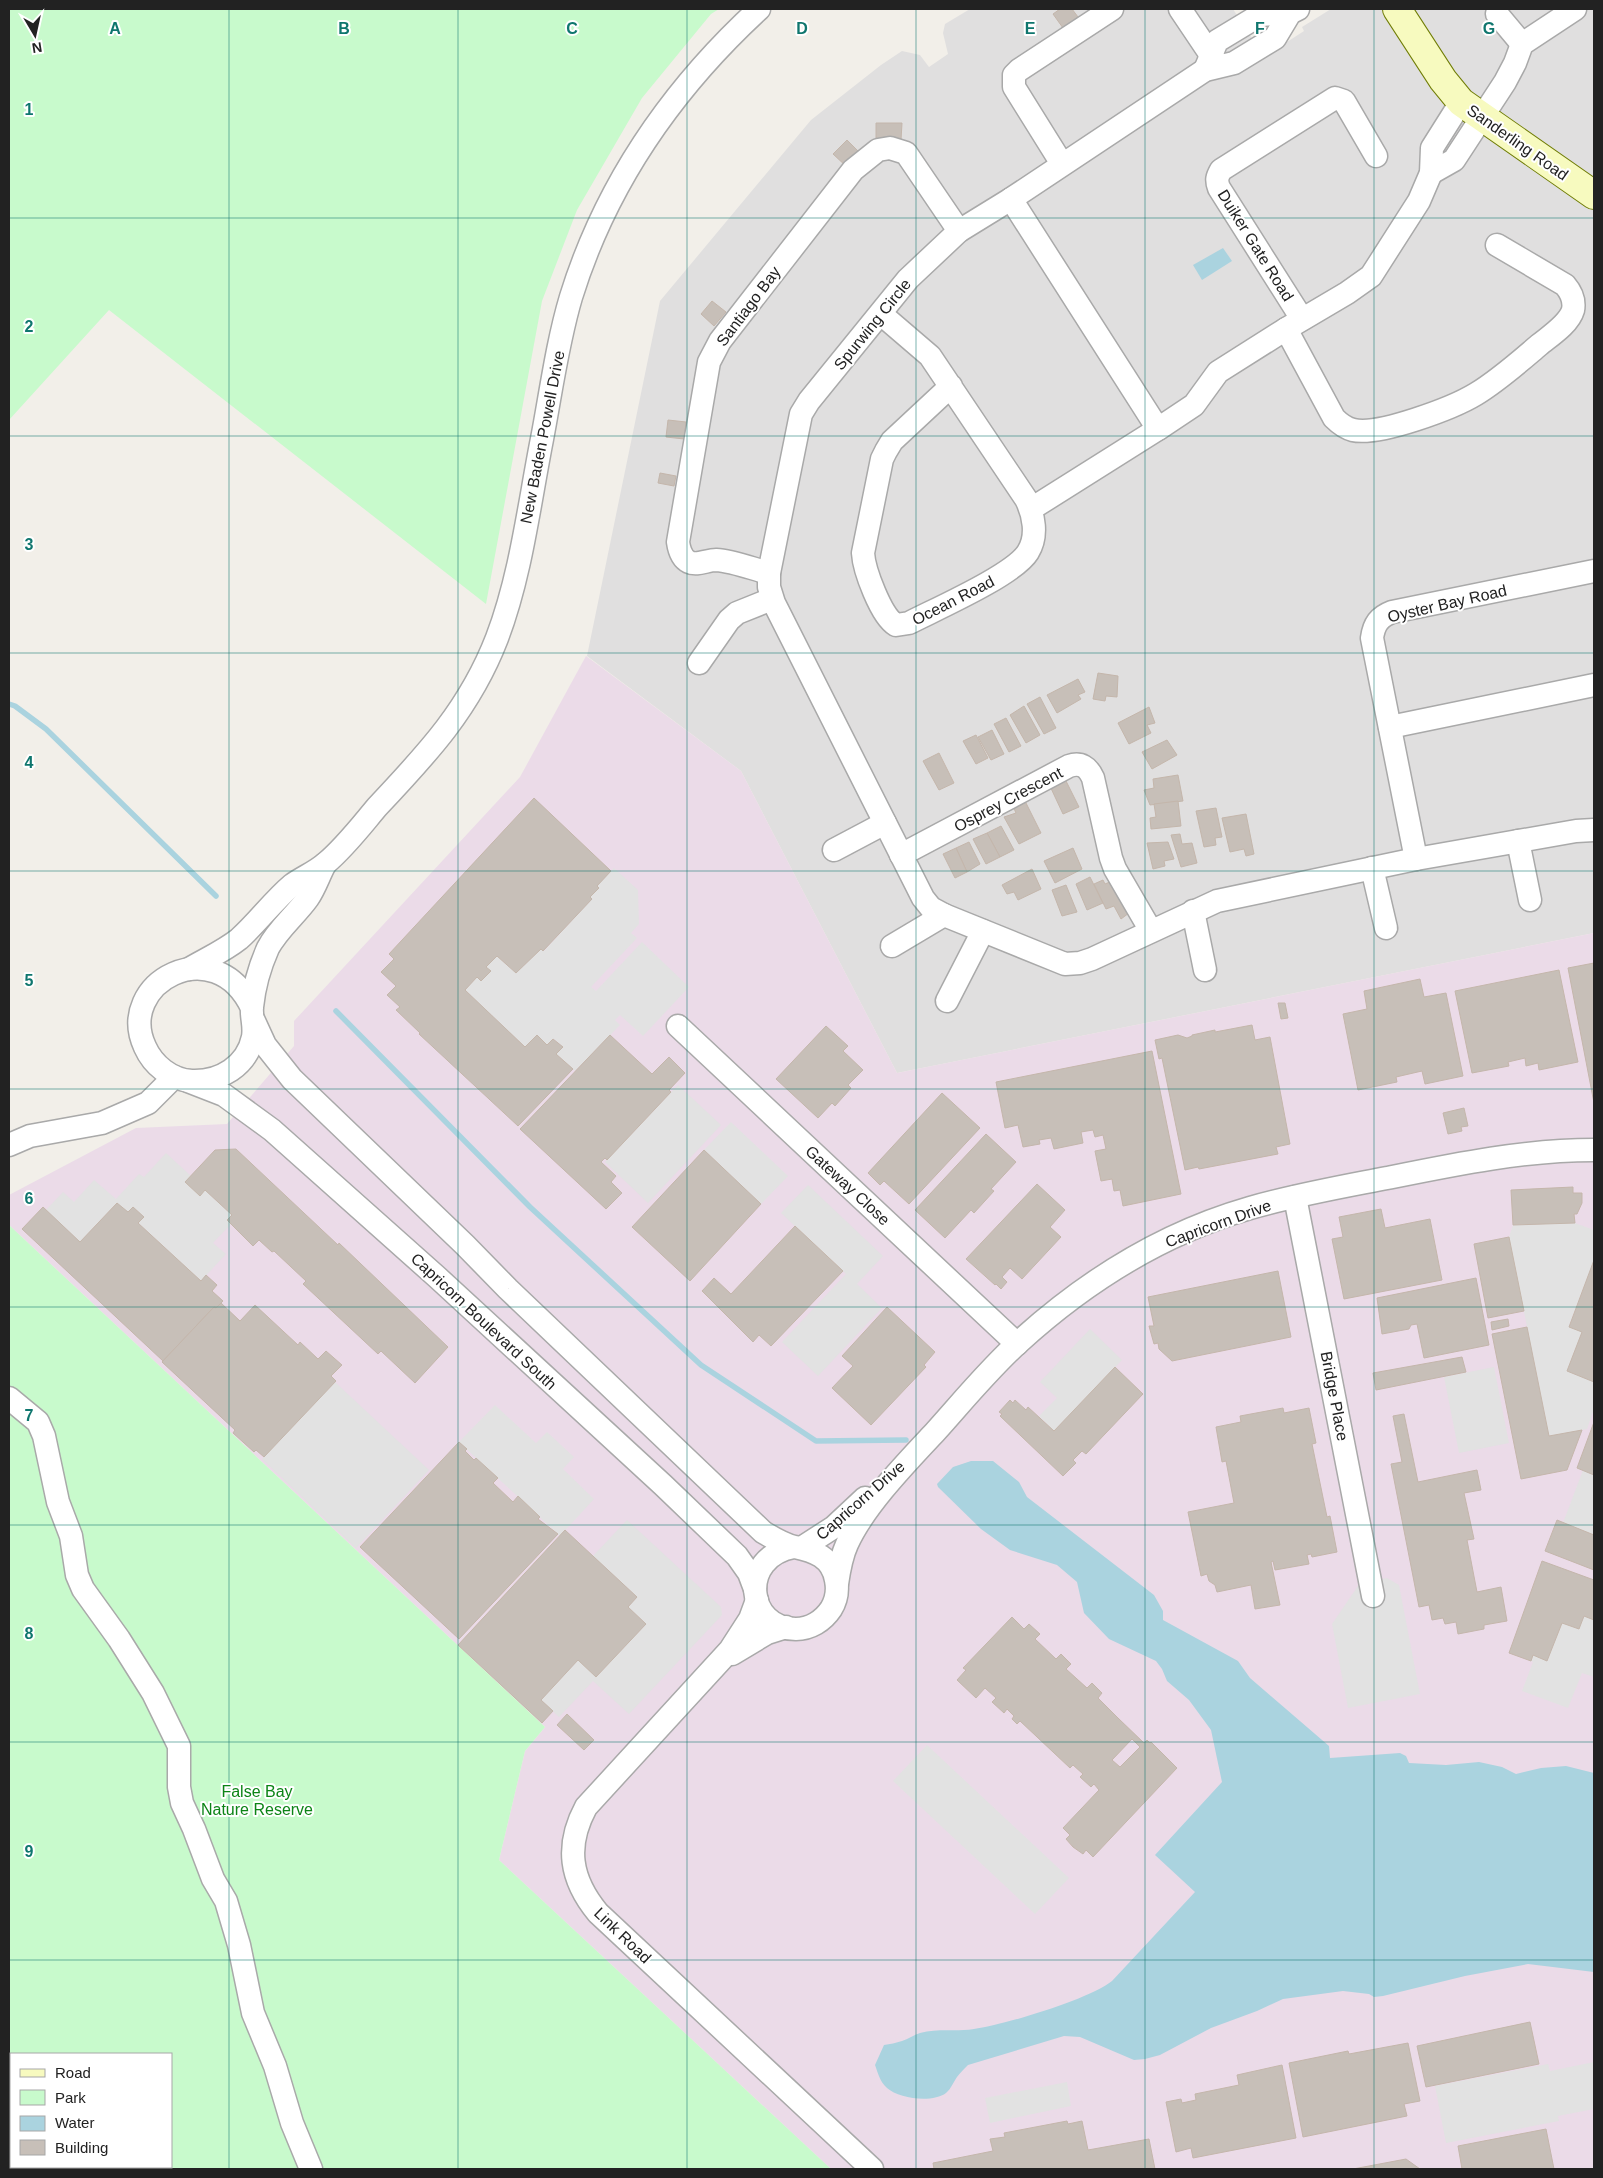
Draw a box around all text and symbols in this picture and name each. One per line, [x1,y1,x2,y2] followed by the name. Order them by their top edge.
[10,10,60,60] north arrow
[109,20,121,37] text: A
[338,20,350,37] text: B
[566,20,578,37] text: C
[796,20,808,37] text: D
[1025,20,1036,37] text: E
[1255,20,1265,37] text: F
[1483,20,1495,37] text: G
[31,39,43,57] text: N
[25,101,34,118] text: 1
[1464,101,1571,184] street label: Sanderling Road
[1214,186,1297,304] street label: Duiker Gate Road
[713,263,784,349] street label: Santiago Bay
[831,275,914,373] street label: Spurwing Circle
[25,318,34,335] text: 2
[517,349,568,525] street label: New Baden Powell Drive
[25,536,34,553] text: 3
[909,572,997,628] street label: Ocean Road
[1386,582,1508,625] street label: Oyster Bay Road
[25,754,34,771] text: 4
[951,764,1066,835] street label: Osprey Crescent
[25,972,34,989] text: 5
[802,1142,893,1229] street label: Gateway Close
[25,1190,34,1207] text: 6
[1163,1196,1273,1250] street label: Capricorn Drive
[408,1250,560,1393] street label: Capricorn Boulevard South
[1318,1350,1352,1442] street label: Bridge Place
[25,1407,34,1424] text: 7
[813,1457,908,1543] street label: Capricorn Drive
[25,1625,34,1642] text: 8
[201,1783,313,1818] park label: False Bay Nature Reserve
[25,1843,34,1860] text: 9
[591,1904,654,1966] street label: Link Road
[10,2053,172,2168] legend
[55,2064,91,2081] text: Road
[55,2089,86,2106] text: Park
[55,2114,94,2131] text: Water
[55,2139,108,2156] text: Building

